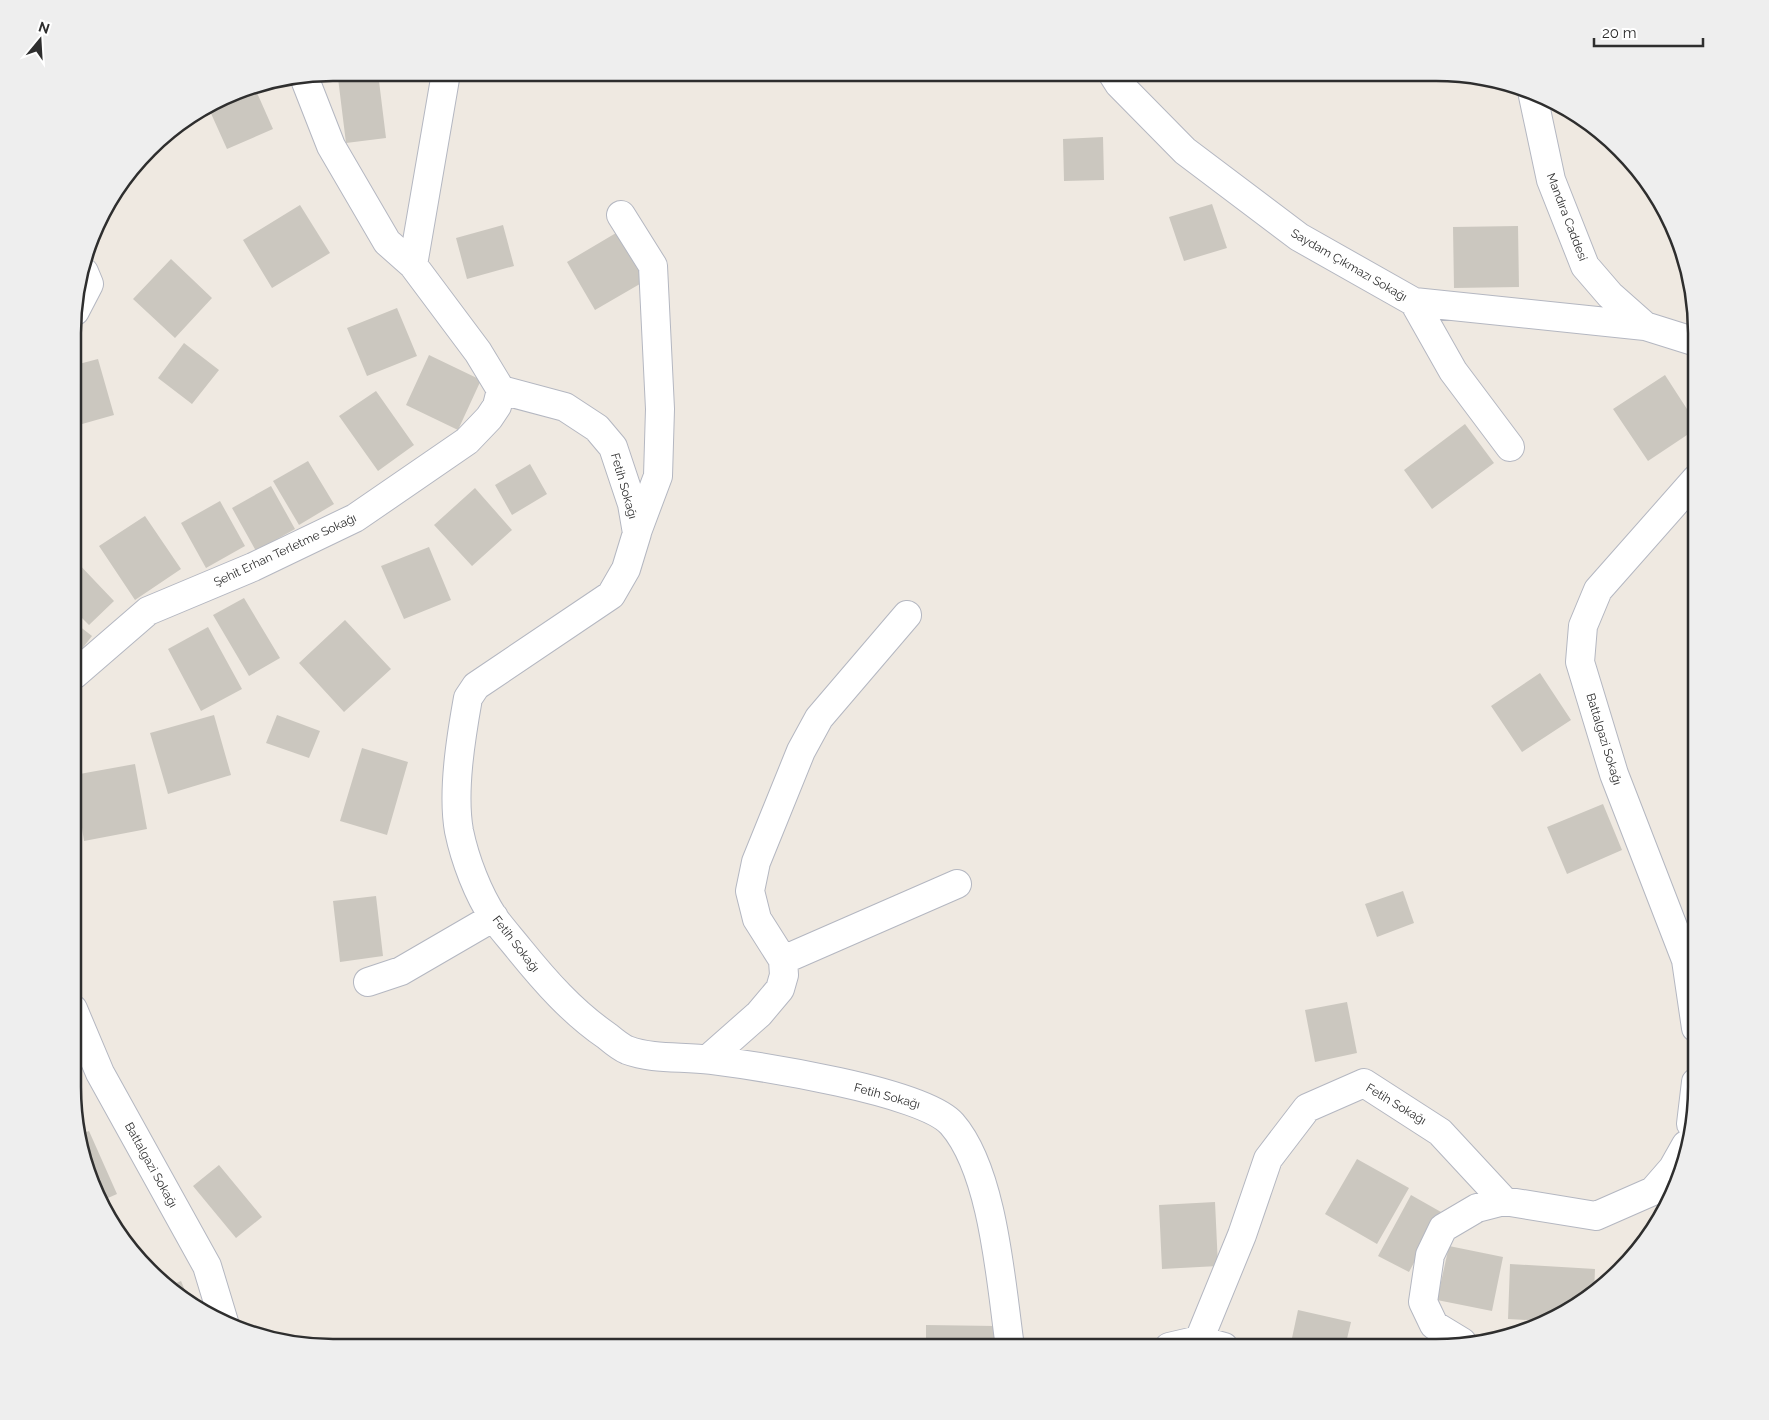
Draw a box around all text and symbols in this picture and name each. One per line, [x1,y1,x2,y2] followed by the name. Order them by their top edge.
[15,15,65,65] north arrow
[1594,15,1703,47] scale bar
[36,18,52,37] text: N
[1602,24,1637,42] text: 20 m
[1544,171,1590,263] street label: Mandıra Caddesi
[1288,226,1410,304] street label: Saydam Çıkmazı Sokağı
[608,452,640,520] street label: Fetih Sokağı
[211,511,359,589] street label: Şehit Erhan Terletme Sokağı
[1583,691,1625,787] street label: Battalgazi Sokağı
[490,913,542,975] street label: Fetih Sokağı
[852,1080,922,1112] street label: Fetih Sokağı
[1363,1081,1429,1127] street label: Fetih Sokağı
[122,1120,180,1210] street label: Battalgazi Sokağı

